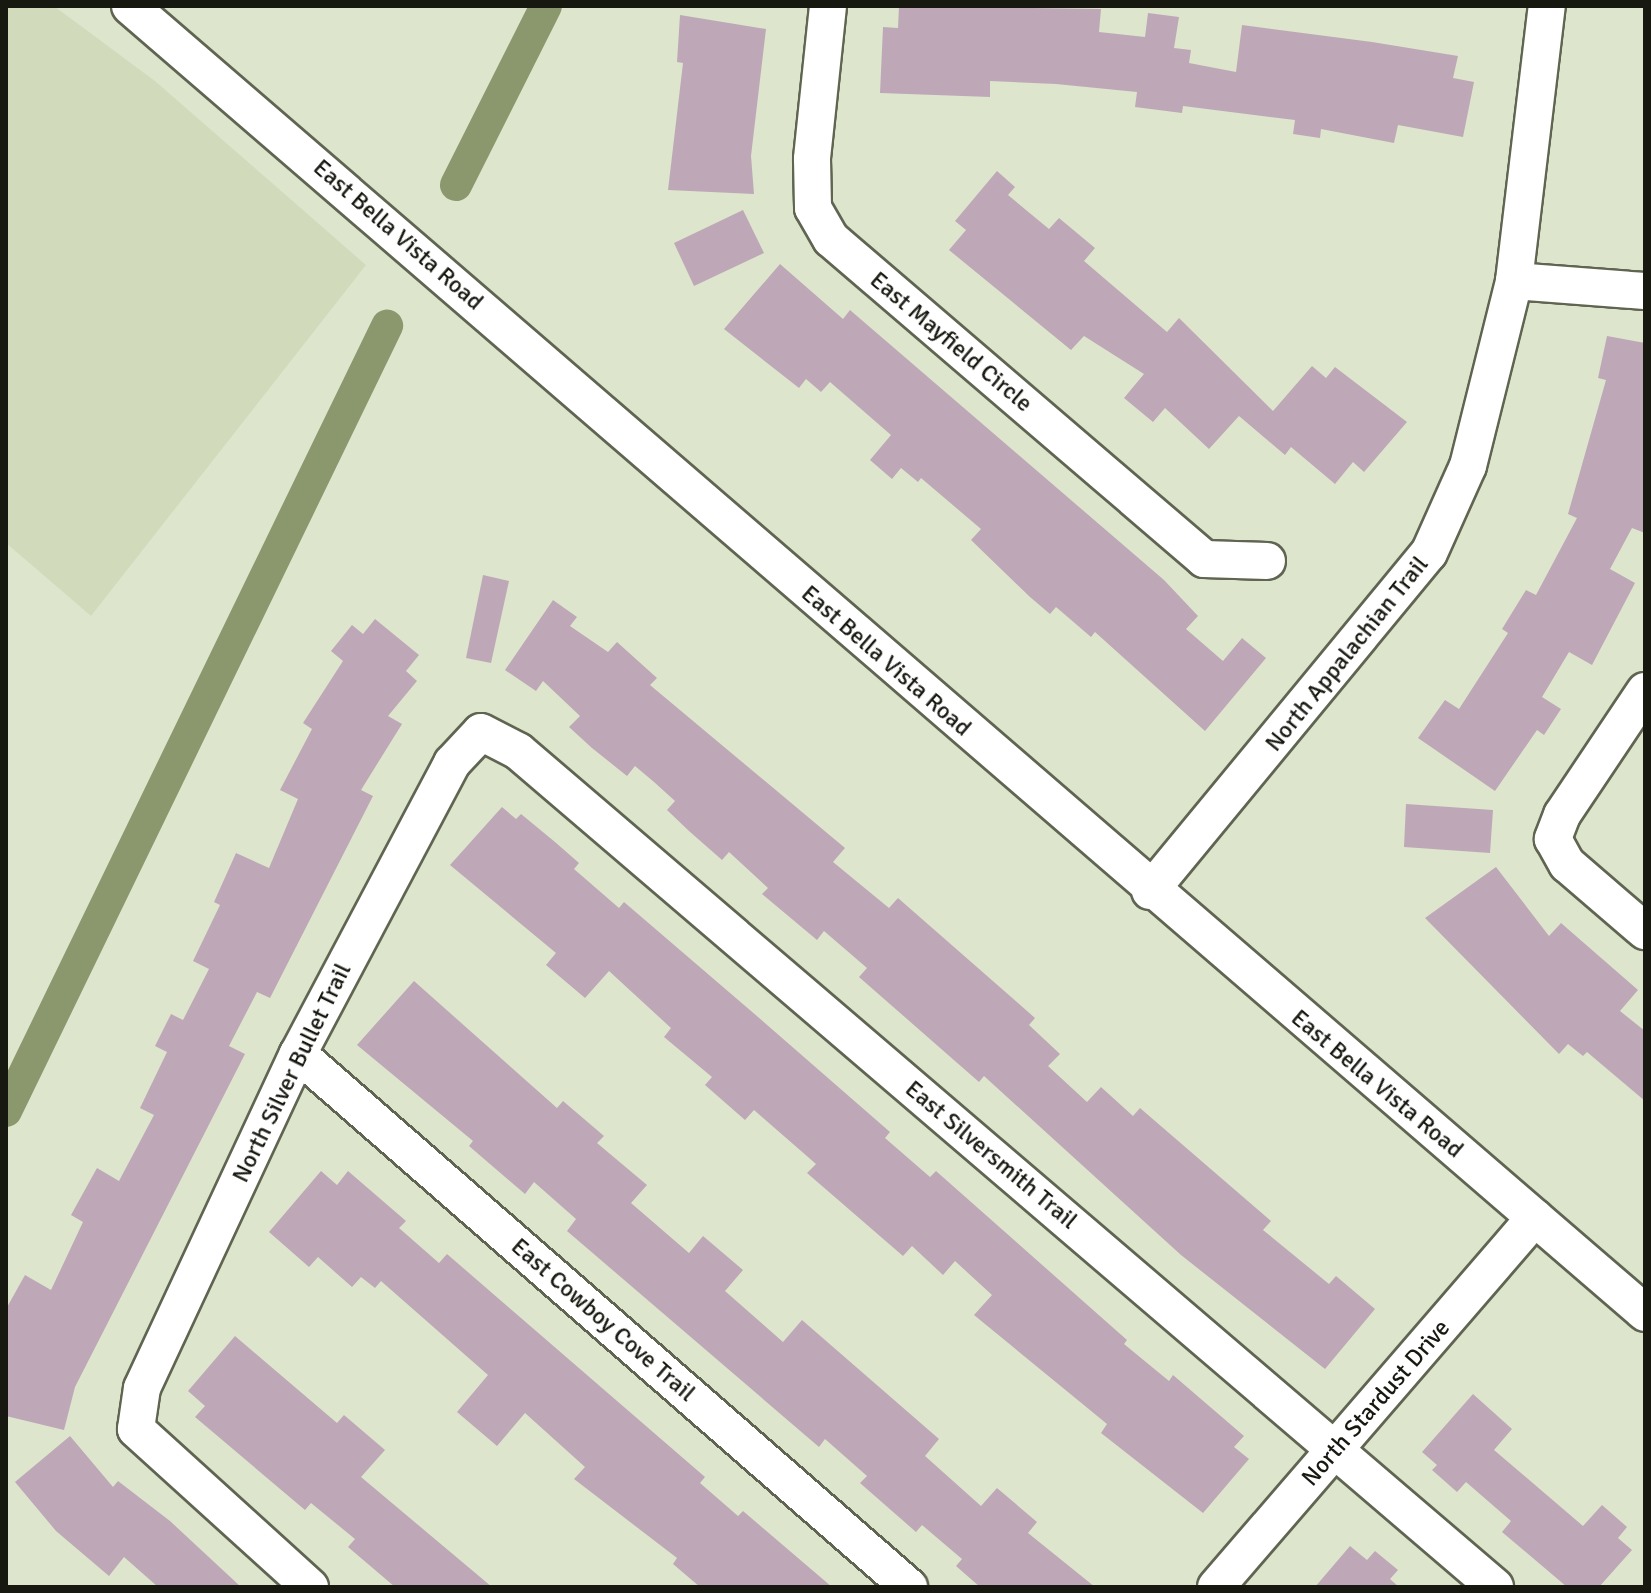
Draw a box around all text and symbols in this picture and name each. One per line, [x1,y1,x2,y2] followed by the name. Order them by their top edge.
[307,153,489,317] street label: East Bella Vista Road
[864,266,1038,418] street label: East Mayfield Circle
[1259,551,1435,757] street label: North Appalachian Trail
[795,579,977,743] street label: East Bella Vista Road
[226,959,358,1187] street label: North Silver Bullet Trail
[1285,1004,1469,1164] street label: East Bella Vista Road
[899,1075,1083,1235] street label: East Silversmith Trail
[505,1232,701,1408] street label: East Cowboy Cove Trail
[1296,1314,1456,1492] street label: North Stardust Drive

